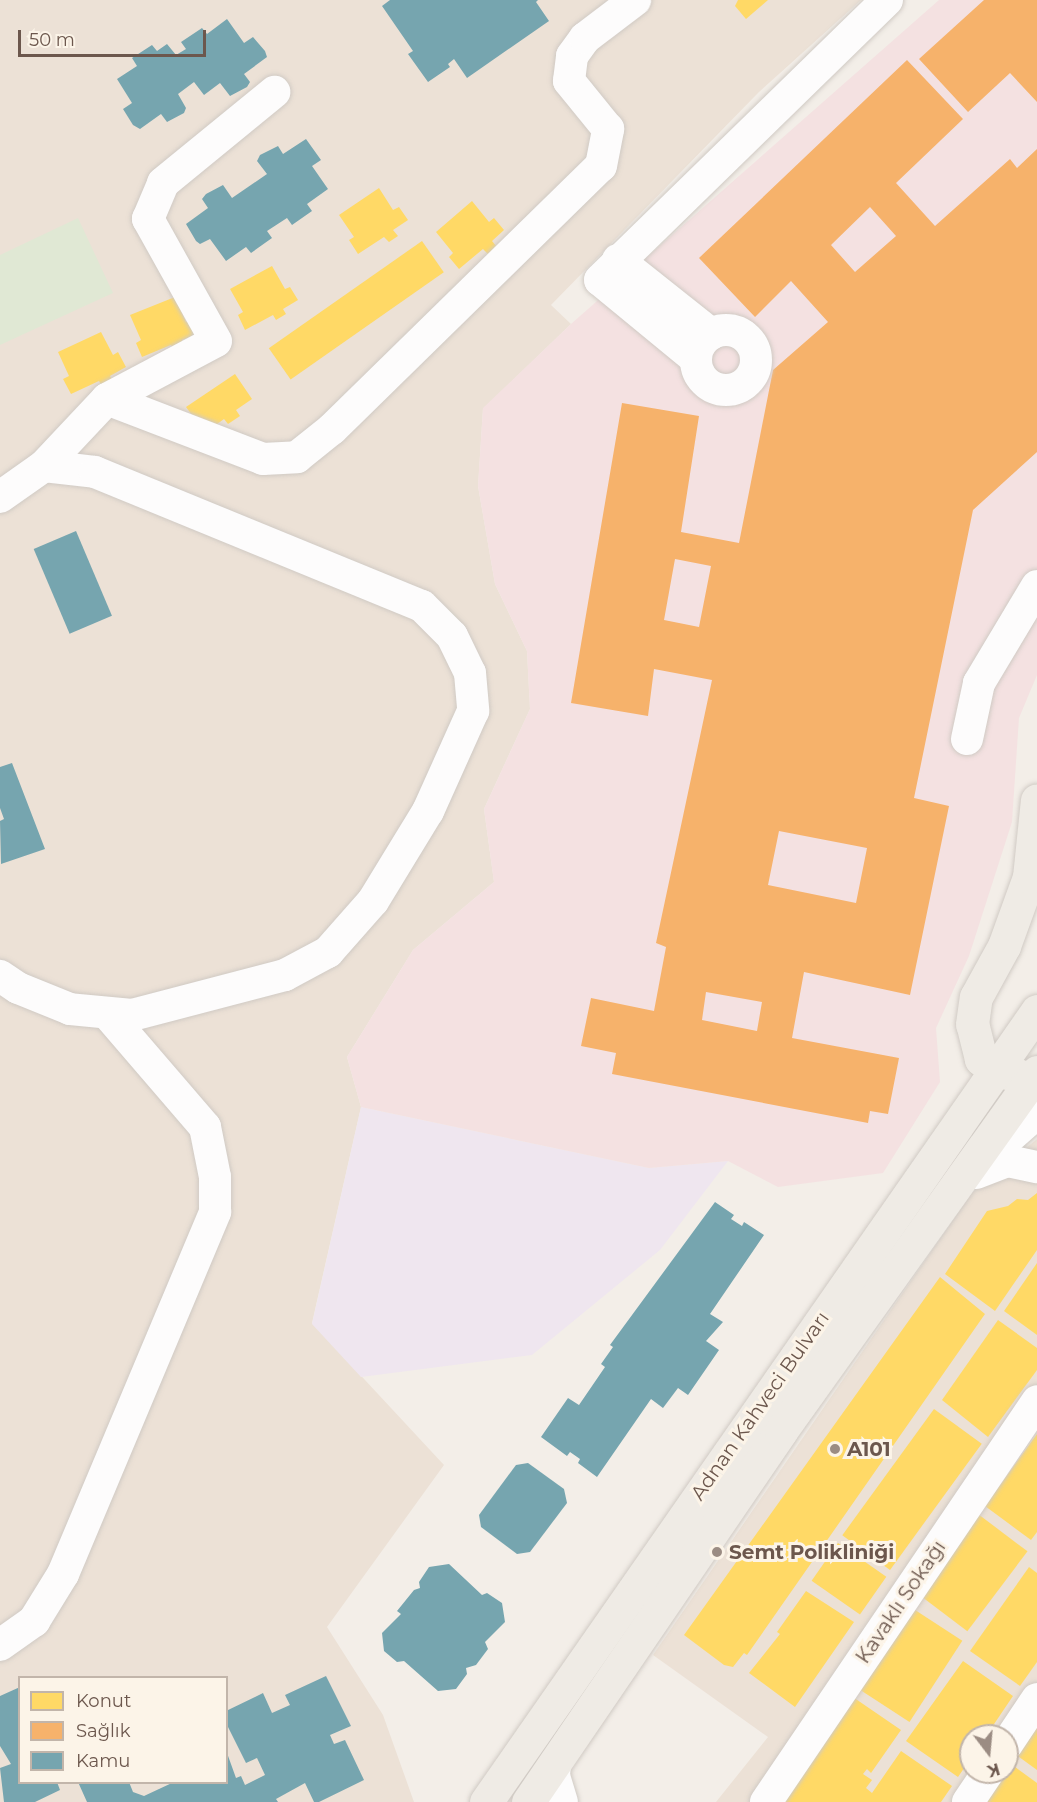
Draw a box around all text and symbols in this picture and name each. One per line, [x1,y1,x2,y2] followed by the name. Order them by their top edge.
[21,18,208,56] scale bar
[29,29,75,51] text: 50 m
[686,1307,834,1505] street label: Adnan Kahveci Bulvarı
[847,1437,891,1461] place label: A101
[828,1442,842,1456] marker: A101
[851,1536,951,1668] street label: Kavaklı Sokağı
[729,1540,894,1564] place label: Semt Polikliniği
[710,1545,724,1559] marker: Semt Polikliniği
[18,1676,228,1784] legend
[76,1690,131,1712] text: Konut
[76,1720,130,1742] text: Sağlık
[959,1724,1019,1784] north arrow
[76,1750,130,1772] text: Kamu
[985,1759,1002,1781] text: K

